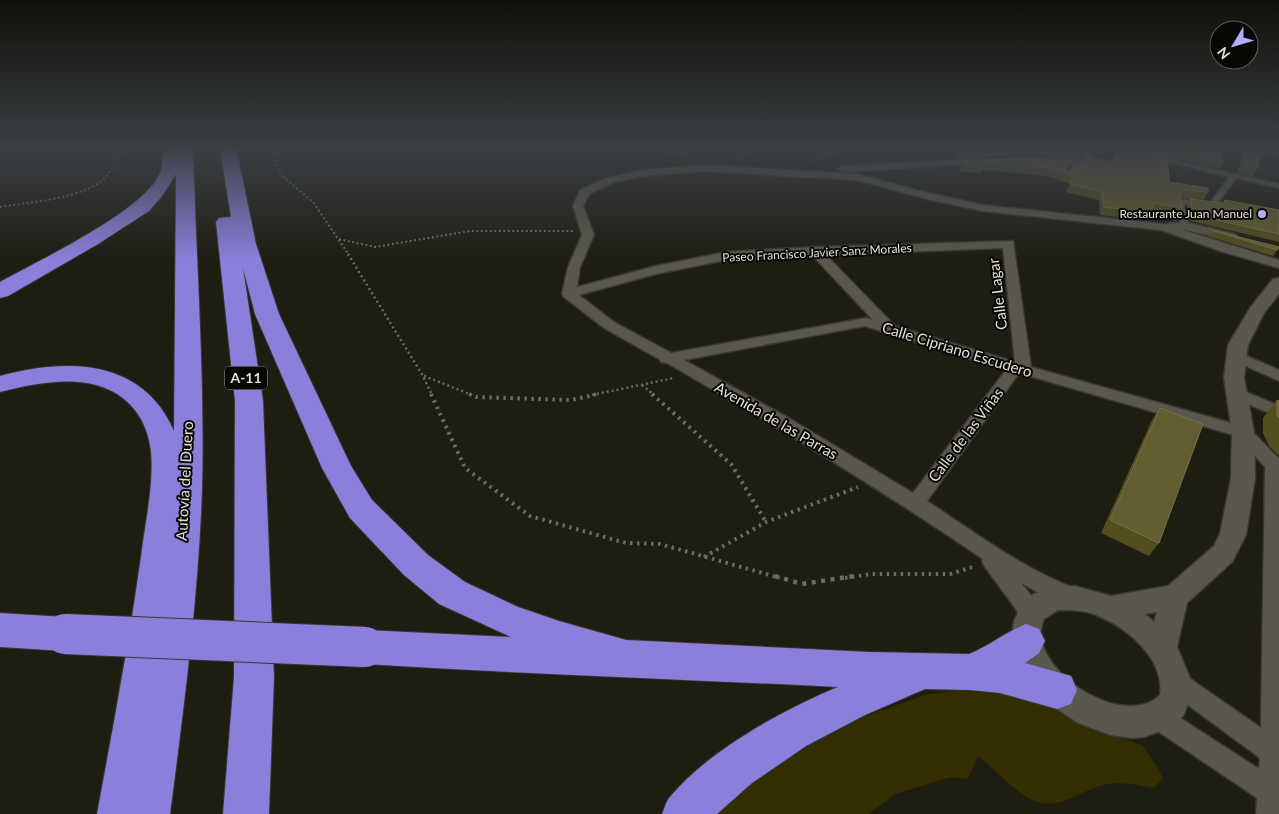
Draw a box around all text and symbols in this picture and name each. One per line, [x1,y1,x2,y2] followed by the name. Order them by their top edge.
[1209,20,1259,70] north arrow
[1213,44,1233,63] text: N
[1119,206,1252,221] place label: Restaurante Juan Manuel
[1256,208,1268,220] marker: Restaurante Juan Manuel
[722,240,912,265] street label: Paseo Francisco Javier Sanz Morales
[984,257,1010,331] street label: Calle Lagar
[880,318,1035,380] street label: Calle Cipriano Escudero
[225,366,267,389] road number: A-11
[712,378,841,463] street label: Avenida de las Parras
[924,384,1006,485] street label: Calle de las Viñas
[172,421,196,541] street label: Autovía del Duero

